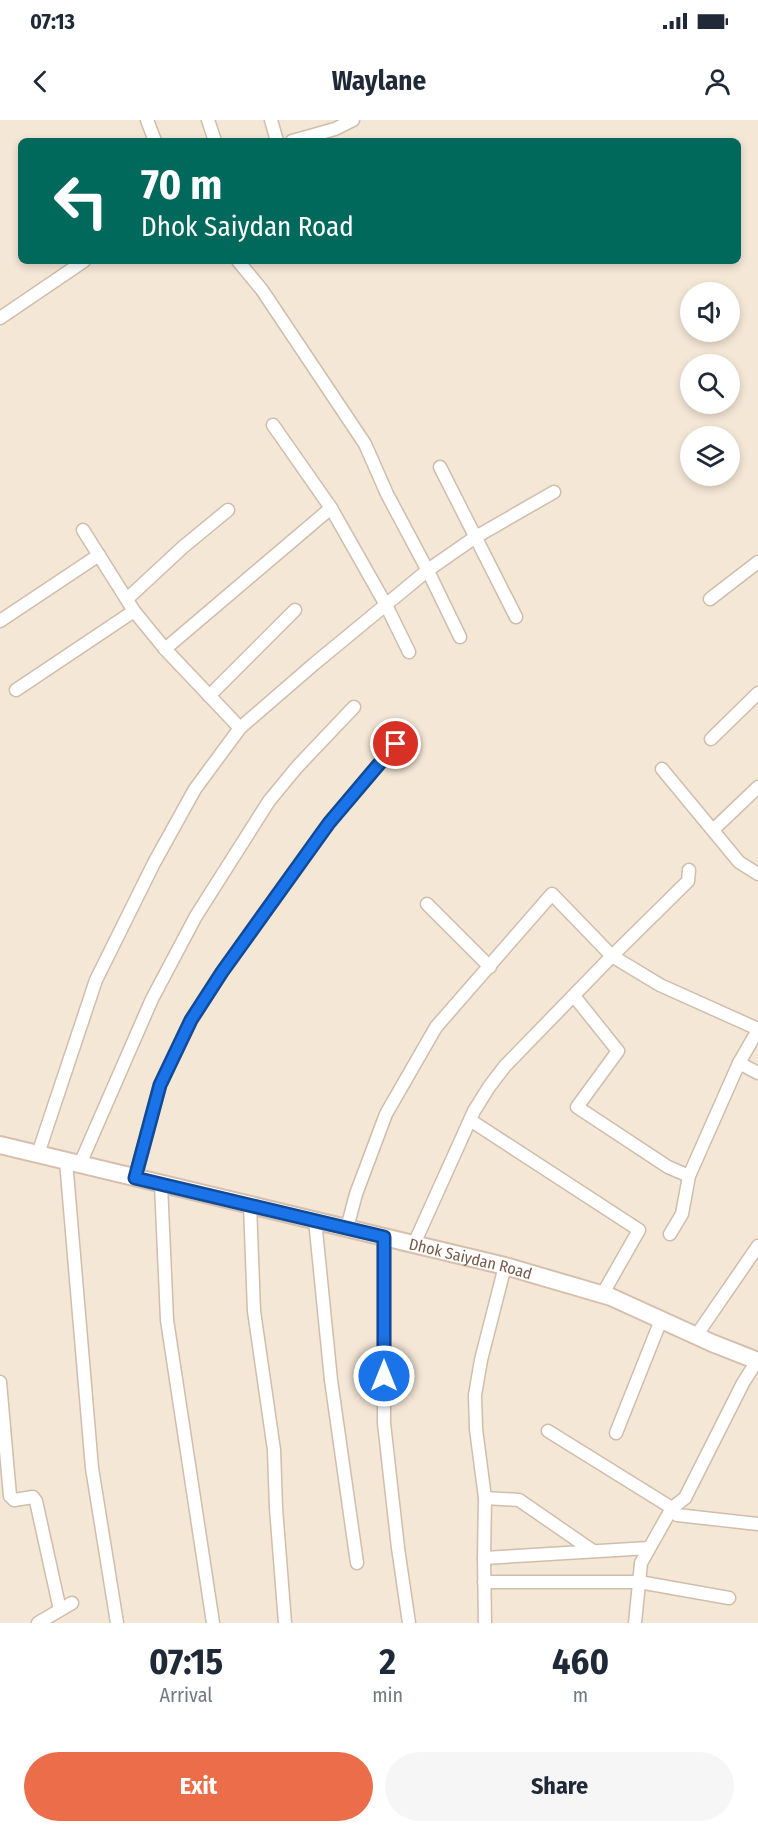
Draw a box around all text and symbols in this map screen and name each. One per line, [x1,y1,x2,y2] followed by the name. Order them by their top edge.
[30,8,75,35] text: 07:13
[24,65,57,98] icon: back
[332,65,426,97] text: Waylane
[701,65,734,98] icon: person
[141,160,222,210] text: 70 m
[42,162,120,240] icon: left
[141,211,354,243] text: Dhok Saiydan Road
[680,282,740,486] map controls
[680,282,740,342] button: sound
[680,354,740,414] button: search
[680,426,740,486] button: layers
[370,718,421,769] pin
[379,727,412,760] icon: arrive
[407,1234,534,1283] street label: Dhok Saiydan Road
[352,1344,416,1408] position arrow
[149,1640,223,1684] text: 07:15
[379,1640,396,1684] text: 2
[552,1640,609,1684] text: 460
[160,1683,213,1707] text: Arrival
[372,1683,403,1707] text: min
[573,1683,588,1707] text: m
[24,1752,373,1821] button: Exit
[385,1752,734,1821] button: Share

